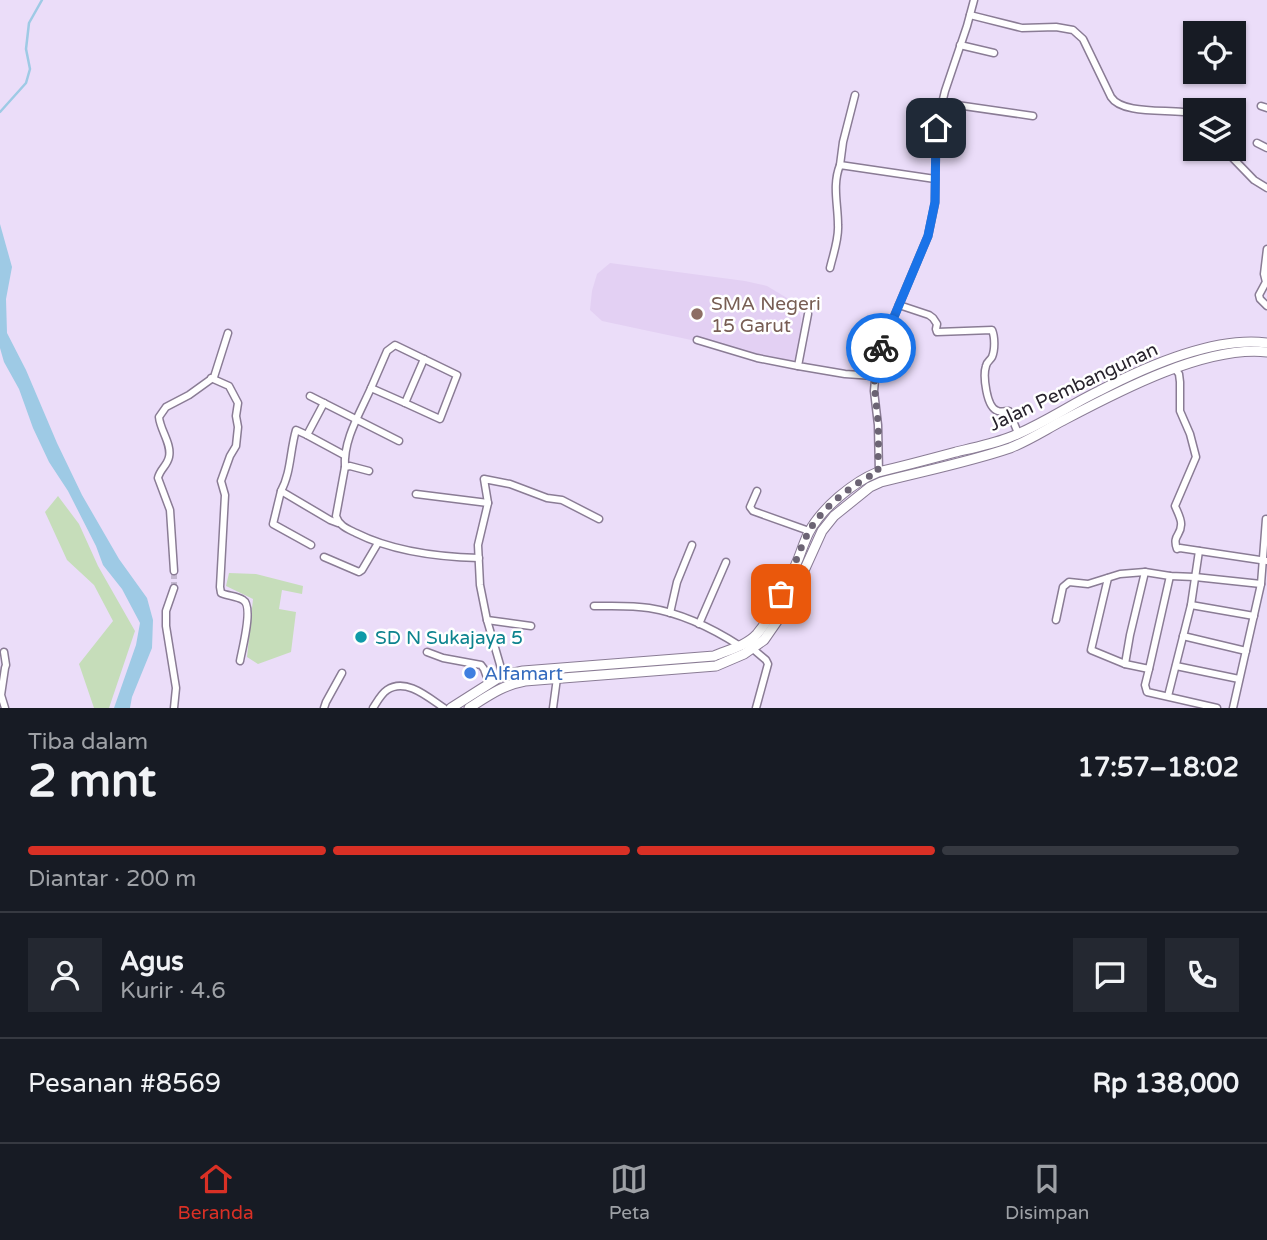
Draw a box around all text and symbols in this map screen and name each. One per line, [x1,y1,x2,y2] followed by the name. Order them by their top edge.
[1183,21,1246,161] map controls
[1183,21,1246,84] button: locate
[906,98,966,158] pin
[1183,98,1246,161] button: layers
[917,109,955,147] icon: home
[711,293,821,337] place label: SMA Negeri 15 Garut
[689,306,705,322] marker: SMA Negeri 15 Garut
[846,313,916,383] courier
[862,329,900,367] icon: bike
[985,338,1161,436] street label: Jalan Pembangunan
[751,564,811,624] pin
[762,575,800,613] icon: bag
[375,627,523,649] place label: SD N Sukajaya 5
[353,629,369,645] marker: SD N Sukajaya 5
[484,663,563,685] place label: Alfamart
[462,665,478,681] marker: Alfamart
[28,728,148,756] text: Tiba dalam
[1078,752,1239,783] text: 17:57–18:02
[28,754,156,809] text: 2 mnt
[28,865,196,893] text: Diantar · 200 m
[28,938,102,1012] button: person
[1073,938,1147,1012] button: chat
[1165,938,1239,1012] button: phone
[120,946,184,977] text: Agus
[120,977,226,1005] text: Kurir · 4.6
[28,1068,221,1099] text: Pesanan #8569
[1093,1068,1239,1099] text: Rp 138,000
[178,1160,254,1224] tab: Beranda
[609,1160,650,1224] tab: Peta
[1005,1160,1089,1224] tab: Disimpan

